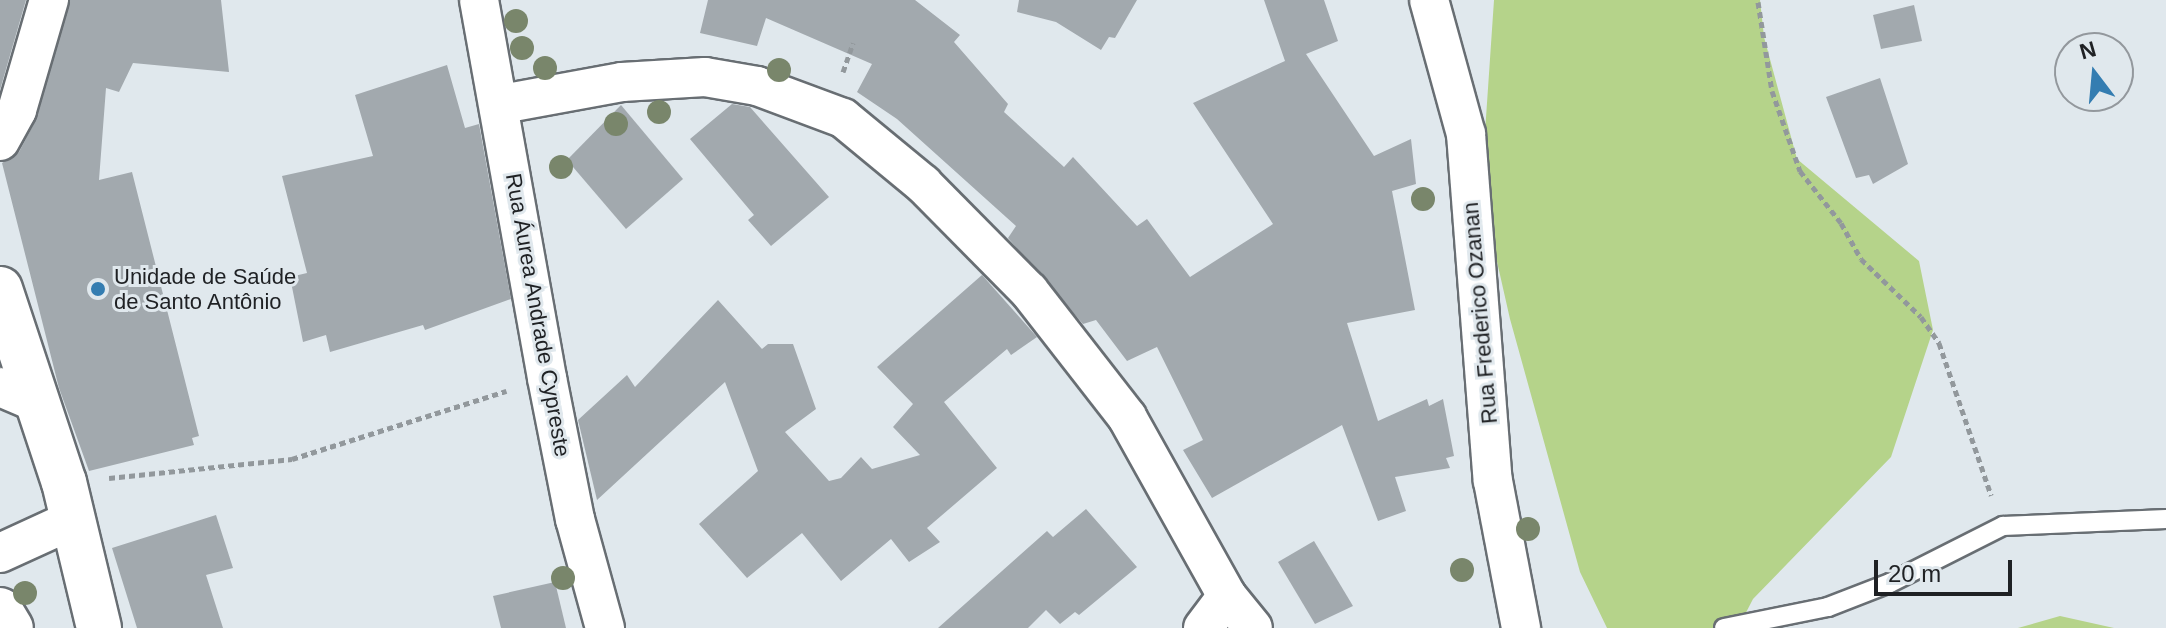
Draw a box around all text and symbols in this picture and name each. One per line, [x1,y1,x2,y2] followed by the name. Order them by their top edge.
[2054,32,2134,112] north arrow
[2077,36,2099,65] text: N
[500,171,576,459] street label: Rua Áurea Andrade Cypreste
[1457,201,1503,425] street label: Rua Frederico Ozanan
[114,263,296,314] place label: Unidade de Saúde de Santo Antônio
[89,280,107,298] marker: Unidade de Saúde de Santo Antônio
[1878,544,2016,594] scale bar
[1888,560,1941,587] text: 20 m

